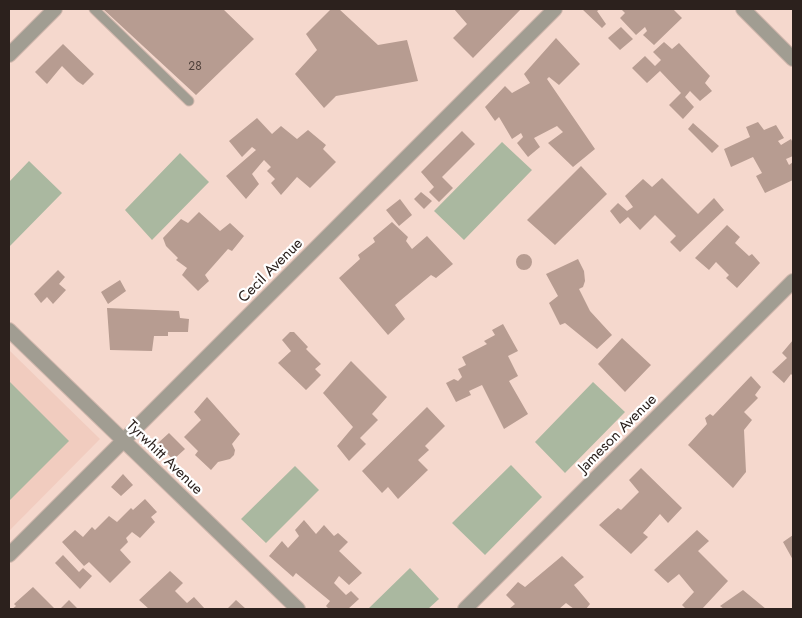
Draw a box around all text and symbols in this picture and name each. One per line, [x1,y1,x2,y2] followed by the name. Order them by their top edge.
[188,60,202,74] house number: 28
[235,235,307,307] street label: Cecil Avenue
[575,391,661,477] street label: Jameson Avenue
[122,417,206,499] street label: Tyrwhitt Avenue

